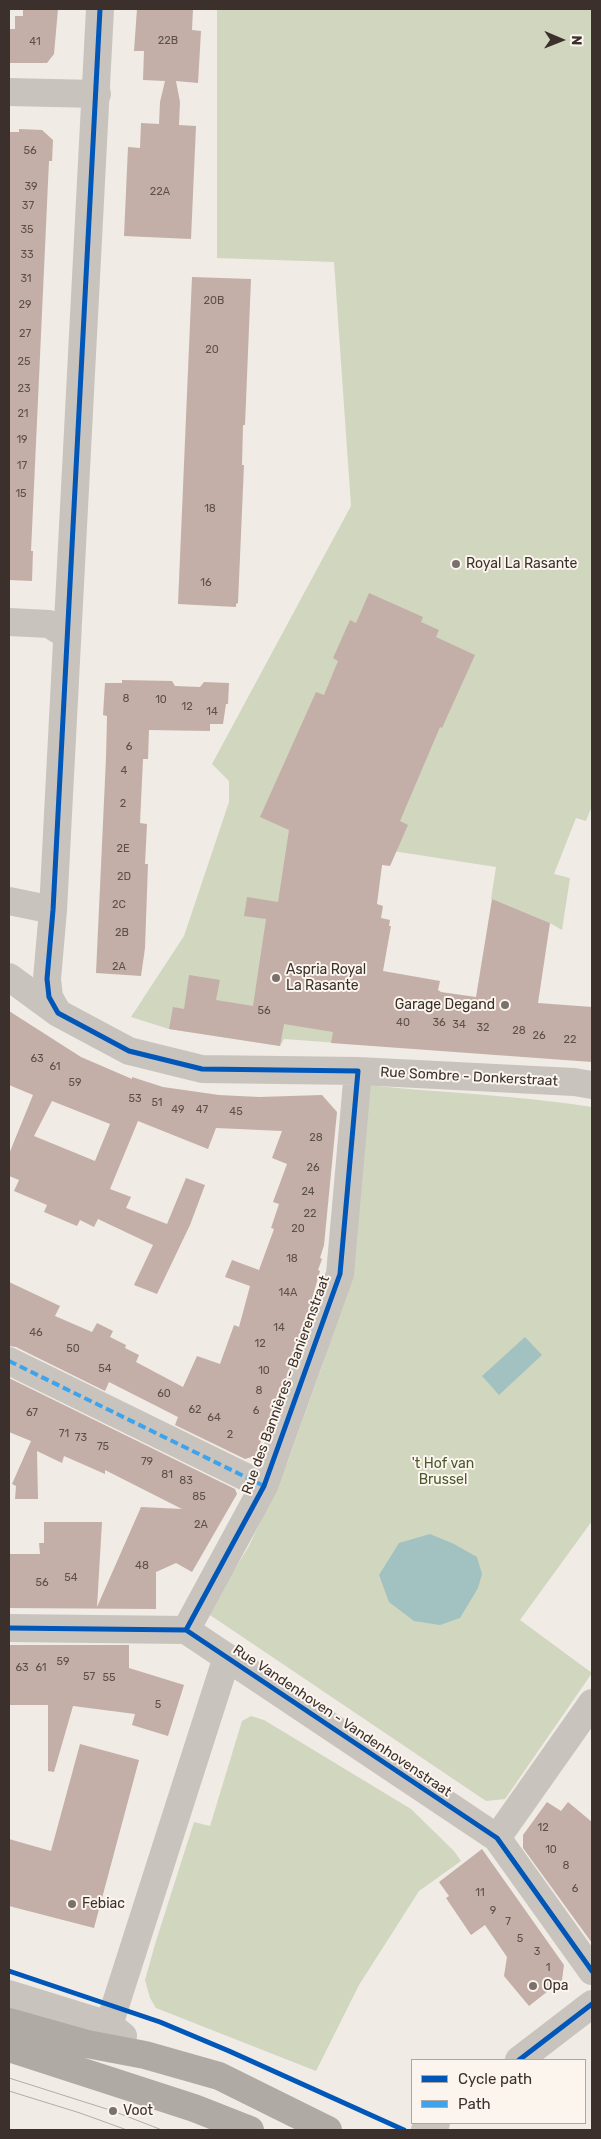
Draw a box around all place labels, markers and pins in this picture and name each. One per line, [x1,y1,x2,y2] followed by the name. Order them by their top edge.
[466,556,577,572] place label: Royal La Rasante
[450,558,462,570] marker: Royal La Rasante
[286,962,366,994] place label: Aspria Royal La Rasante
[270,972,282,984] marker: Aspria Royal La Rasante
[395,997,495,1013] place label: Garage Degand
[499,999,511,1011] marker: Garage Degand
[82,1896,125,1912] place label: Febiac
[66,1898,78,1910] marker: Febiac
[543,1978,569,1994] place label: Opa
[527,1980,539,1992] marker: Opa
[123,2103,153,2119] place label: Voot
[107,2105,119,2117] marker: Voot

